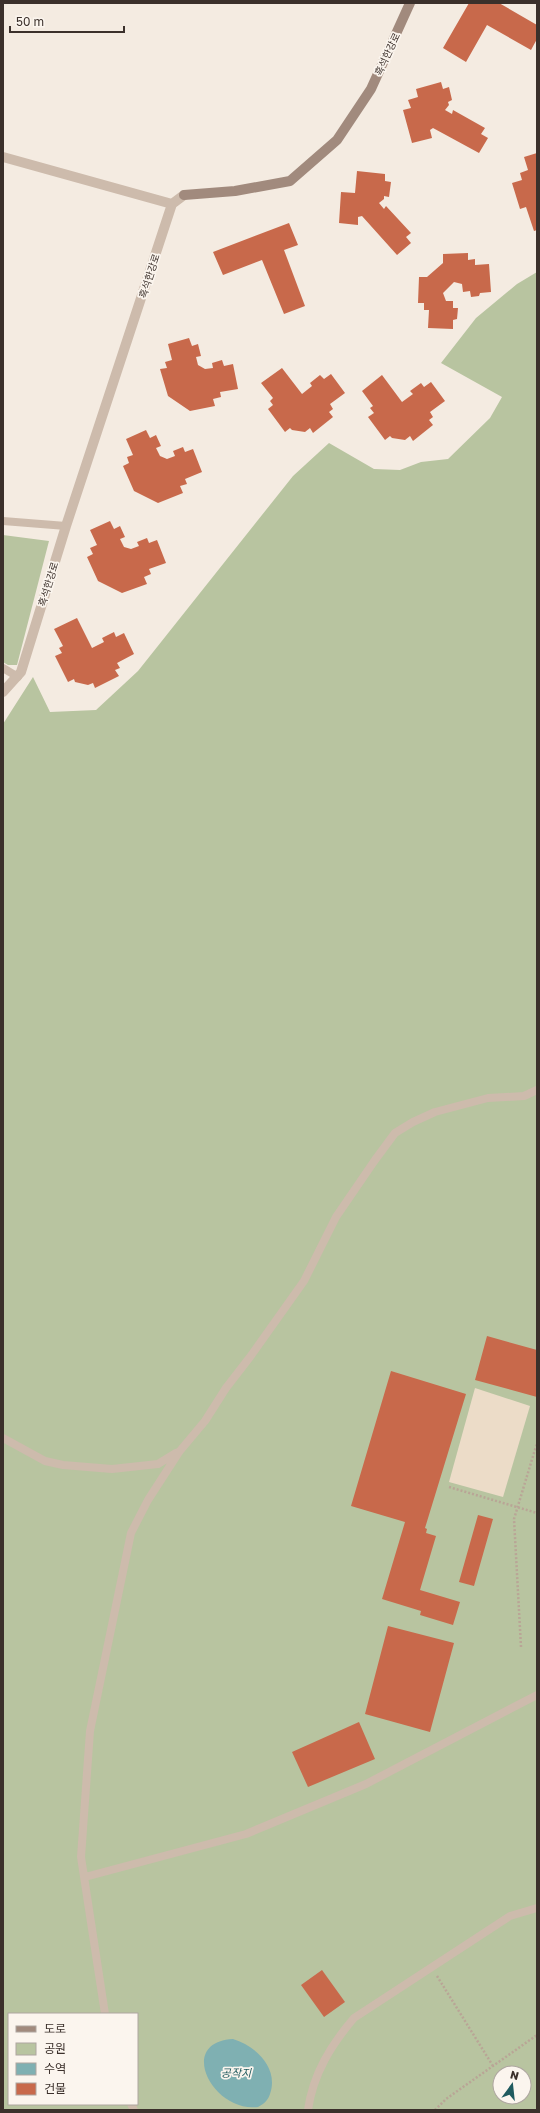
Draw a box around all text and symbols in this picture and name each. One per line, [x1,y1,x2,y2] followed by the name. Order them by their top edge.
[10,8,124,34] scale bar
[16,14,44,29] text: 50 m
[372,31,402,77] street label: 흑석한강로
[136,252,162,300] street label: 흑석한강로
[36,560,60,608] street label: 흑석한강로
[8,2013,138,2105] legend
[44,2021,66,2036] text: 도로
[44,2041,66,2056] text: 공원
[44,2061,66,2076] text: 수역
[492,2065,532,2105] north arrow
[221,2066,252,2079] water label: 공작지
[509,2067,520,2082] text: N
[44,2081,66,2096] text: 건물

